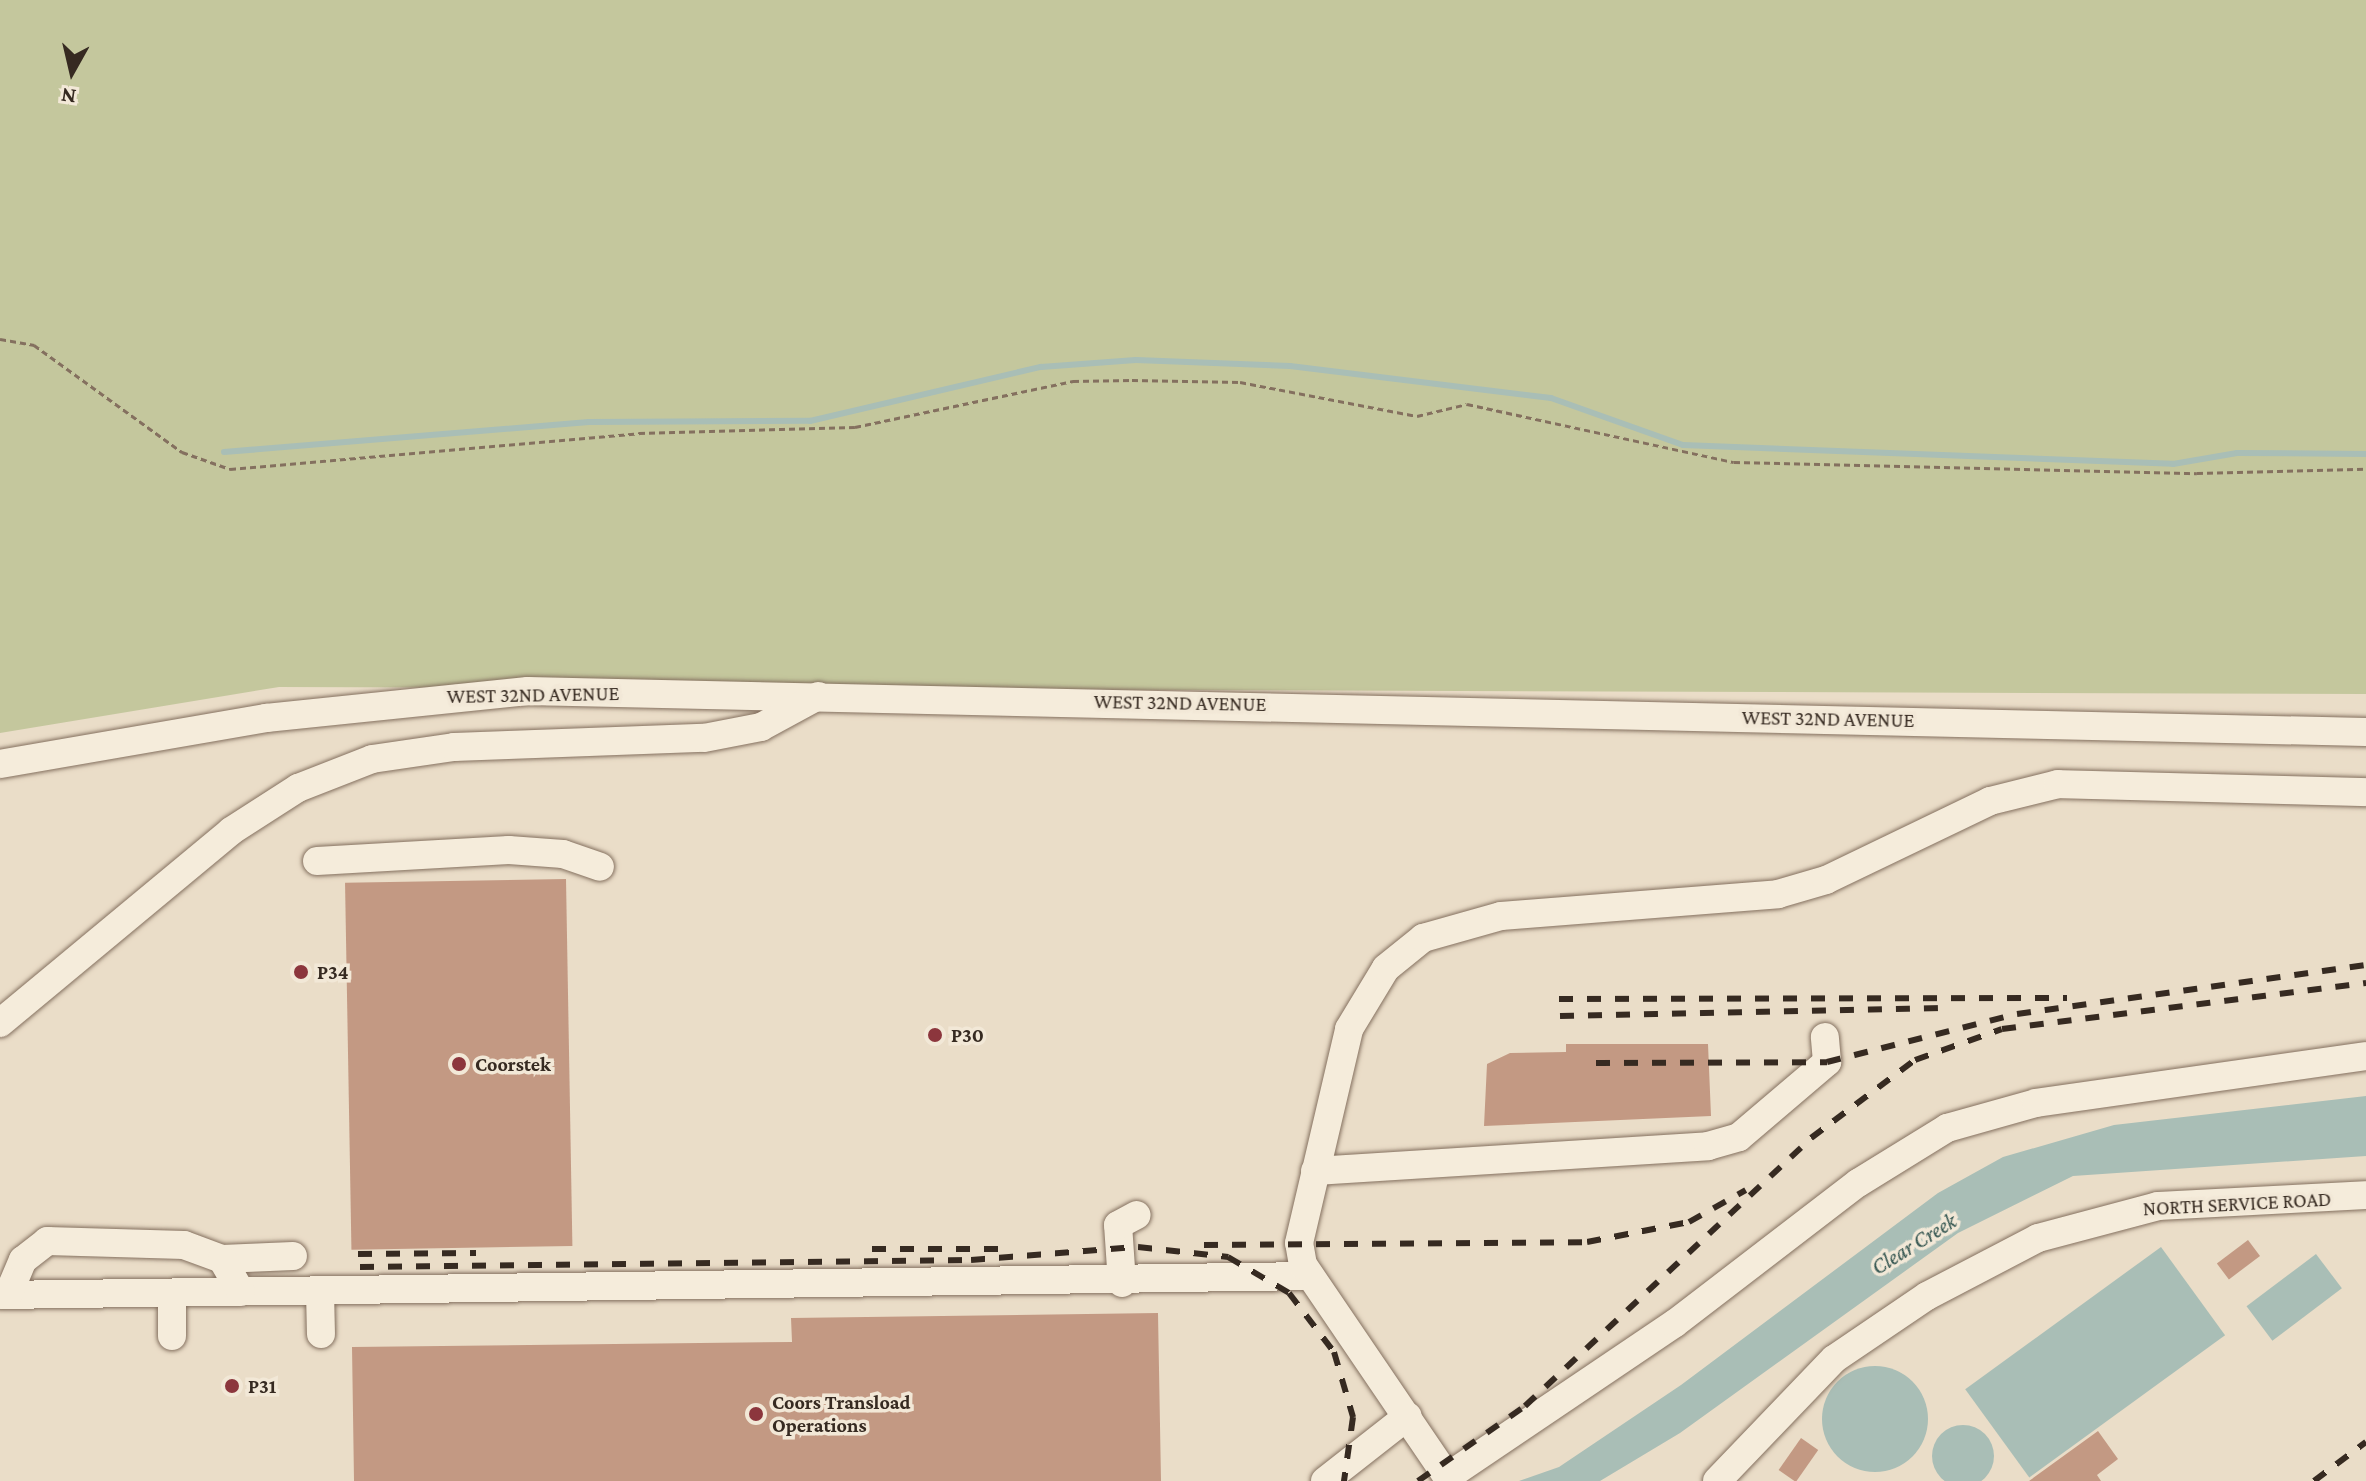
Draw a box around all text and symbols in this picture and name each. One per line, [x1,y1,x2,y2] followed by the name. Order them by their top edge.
[32,32,112,112] north arrow
[59,83,78,110] text: N
[447,681,619,709] street label: WEST 32ND AVENUE
[1094,689,1266,717] street label: WEST 32ND AVENUE
[1742,705,1914,733] street label: WEST 32ND AVENUE
[317,960,348,984] place label: P34
[292,963,310,981] marker: P34
[951,1023,984,1047] place label: P30
[926,1026,944,1044] marker: P30
[475,1052,551,1076] place label: Coorstek
[450,1055,468,1073] marker: Coorstek
[2142,1187,2332,1221] street label: NORTH SERVICE ROAD
[1867,1208,1961,1280] water label: Clear Creek
[248,1374,276,1398] place label: P31
[223,1377,241,1395] marker: P31
[772,1390,911,1437] place label: Coors Transload Operations
[747,1405,765,1423] marker: Coors Transload Operations

